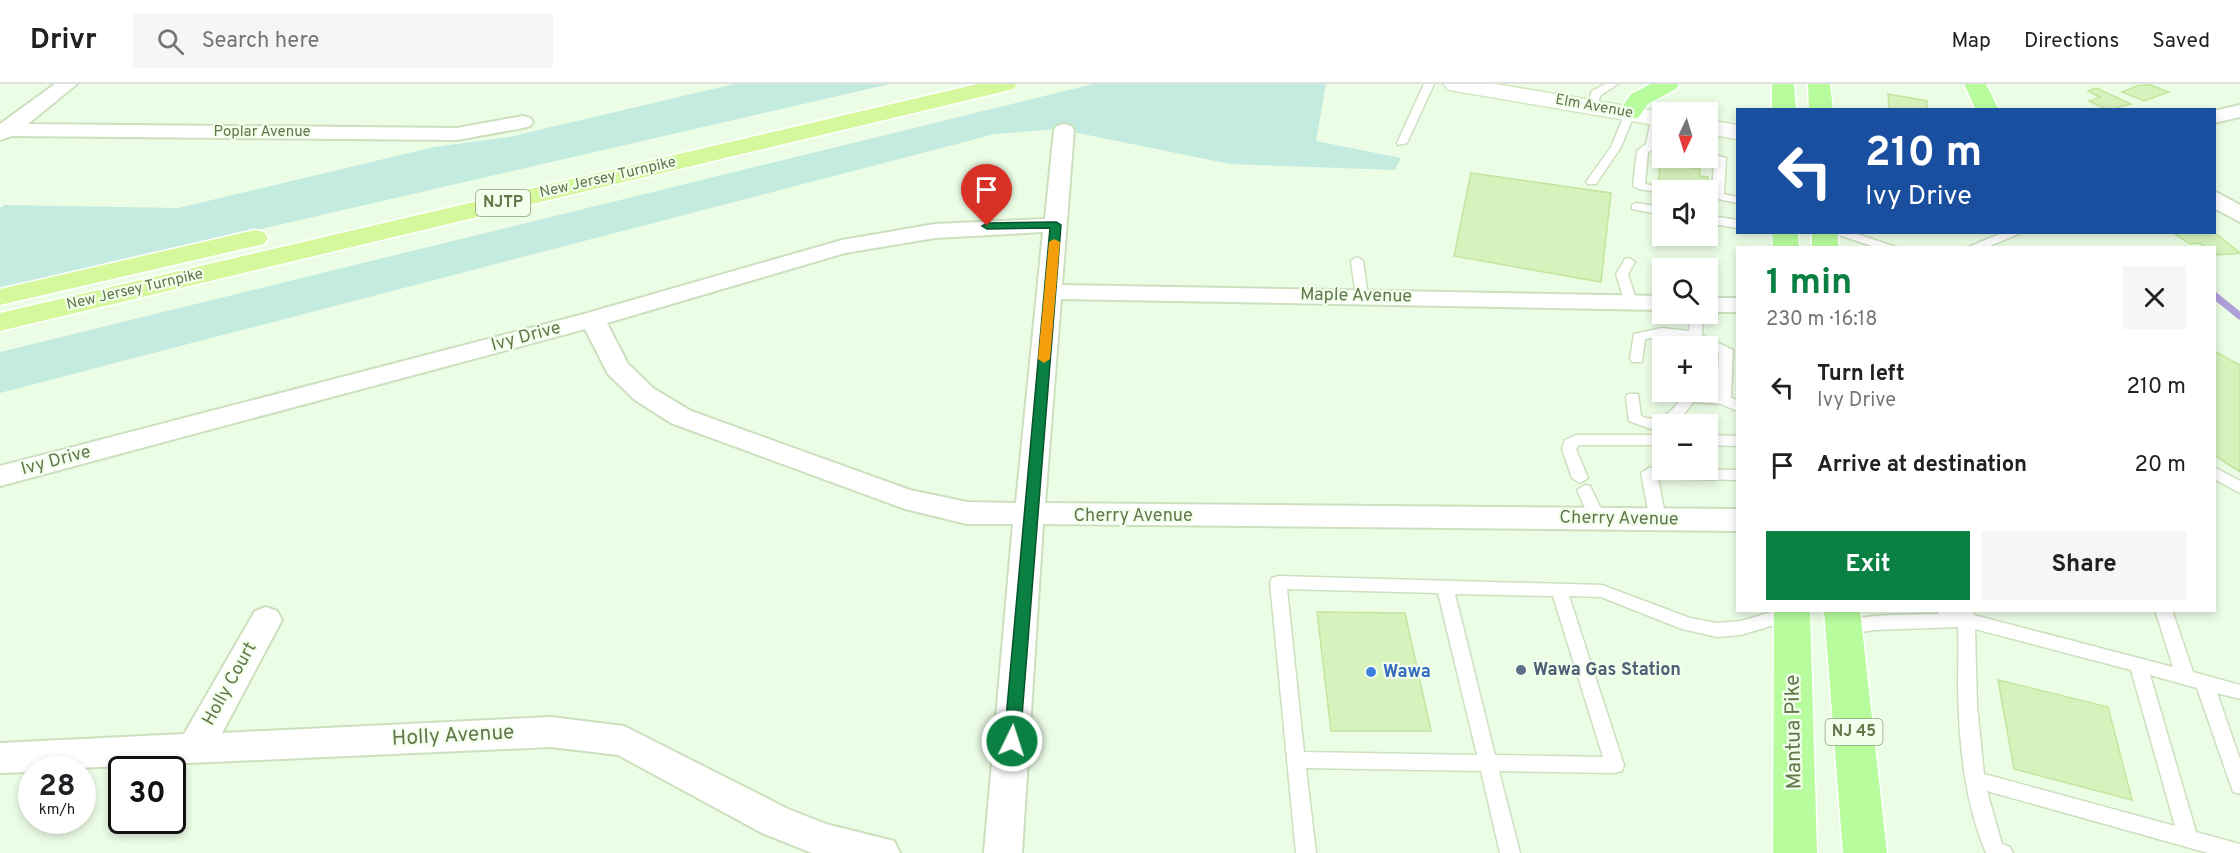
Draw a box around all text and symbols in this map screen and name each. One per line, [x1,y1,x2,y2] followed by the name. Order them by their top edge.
[133,14,553,68] search box
[30,23,97,59] text: Drivr
[154,25,187,58] icon: search
[202,28,319,55] text: Search here
[1951,28,1991,55] text: Map
[2024,28,2119,55] text: Directions
[2152,28,2210,55] text: Saved
[1554,91,1634,123] street label: Elm Avenue
[1652,102,1718,168] north arrow
[1652,102,1718,480] map controls
[213,123,311,142] street label: Poplar Avenue
[1865,128,1982,181] text: 210 m
[1766,132,1844,210] icon: left
[538,153,678,203] street label: New Jersey Turnpike
[961,164,1012,226] pin
[970,173,1003,206] icon: arrive
[1652,180,1718,246] button: sound
[1865,180,1972,214] text: Ivy Drive
[476,190,530,216] road number: NJTP
[1652,258,1718,324] button: search
[1766,261,1852,307] text: 1 min
[65,265,205,315] street label: New Jersey Turnpike
[2123,266,2186,329] button: close
[1300,284,1412,308] street label: Maple Avenue
[1766,307,1878,333] text: 230 m · 16:18
[489,317,563,357] street label: Ivy Drive
[1652,336,1718,402] button: +
[1817,361,1905,388] text: Turn left
[1766,371,1799,404] icon: left
[2126,374,2186,401] text: 210 m
[1817,388,1896,414] text: Ivy Drive
[1652,414,1718,480] button: −
[19,441,93,481] street label: Ivy Drive
[1766,449,1799,482] icon: arrive
[1817,452,2027,479] text: Arrive at destination
[2135,452,2186,479] text: 20 m
[1073,505,1193,528] street label: Cherry Avenue
[1559,506,1679,532] street label: Cherry Avenue
[1766,531,1970,600] button: Exit
[1982,531,2186,600] button: Share
[198,638,262,730] street label: Holly Court
[1533,659,1681,682] place label: Wawa Gas Station
[1383,661,1431,684] place label: Wawa
[1514,663,1528,677] marker: Wawa Gas Station
[1364,665,1378,679] marker: Wawa
[1780,674,1808,790] street label: Mantua Pike
[980,709,1044,773] position arrow
[391,719,515,753] street label: Holly Avenue
[1826,719,1882,745] road number: NJ 45
[108,756,186,834] speed limit sign: 30
[38,769,76,806] text: 28
[39,801,75,820] text: km/h

